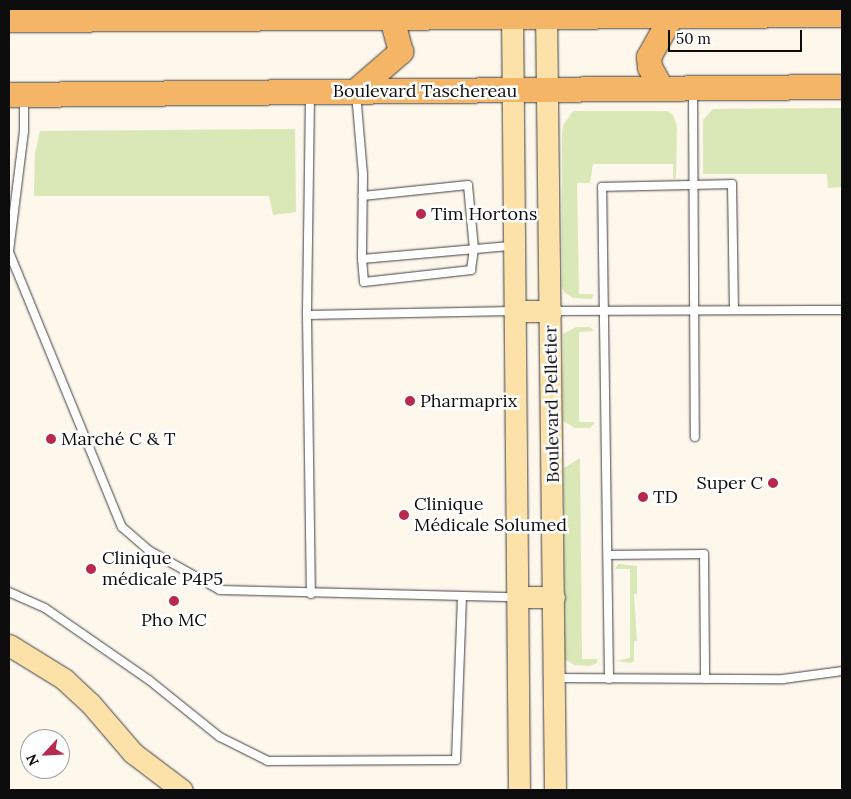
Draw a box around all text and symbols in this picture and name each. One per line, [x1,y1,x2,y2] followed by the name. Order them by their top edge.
[671,20,805,52] scale bar
[676,29,711,48] text: 50 m
[333,80,517,102] street label: Boulevard Taschereau
[431,203,537,225] place label: Tim Hortons
[415,208,427,220] marker: Tim Hortons
[540,325,564,483] street label: Boulevard Pelletier
[420,390,517,412] place label: Pharmaprix
[404,395,416,407] marker: Pharmaprix
[61,428,175,450] place label: Marché C & T
[45,433,57,445] marker: Marché C & T
[697,472,763,494] place label: Super C
[767,477,779,489] marker: Super C
[653,486,678,508] place label: TD
[637,491,649,503] marker: TD
[414,494,567,536] place label: Clinique Médicale Solumed
[398,509,410,521] marker: Clinique Médicale Solumed
[102,548,223,590] place label: Clinique médicale P4P5
[84,562,98,576] marker: Clinique médicale P4P5
[168,595,180,607] marker: Pho MC
[141,609,207,631] place label: Pho MC
[20,729,70,779] north arrow
[22,751,43,769] text: N

